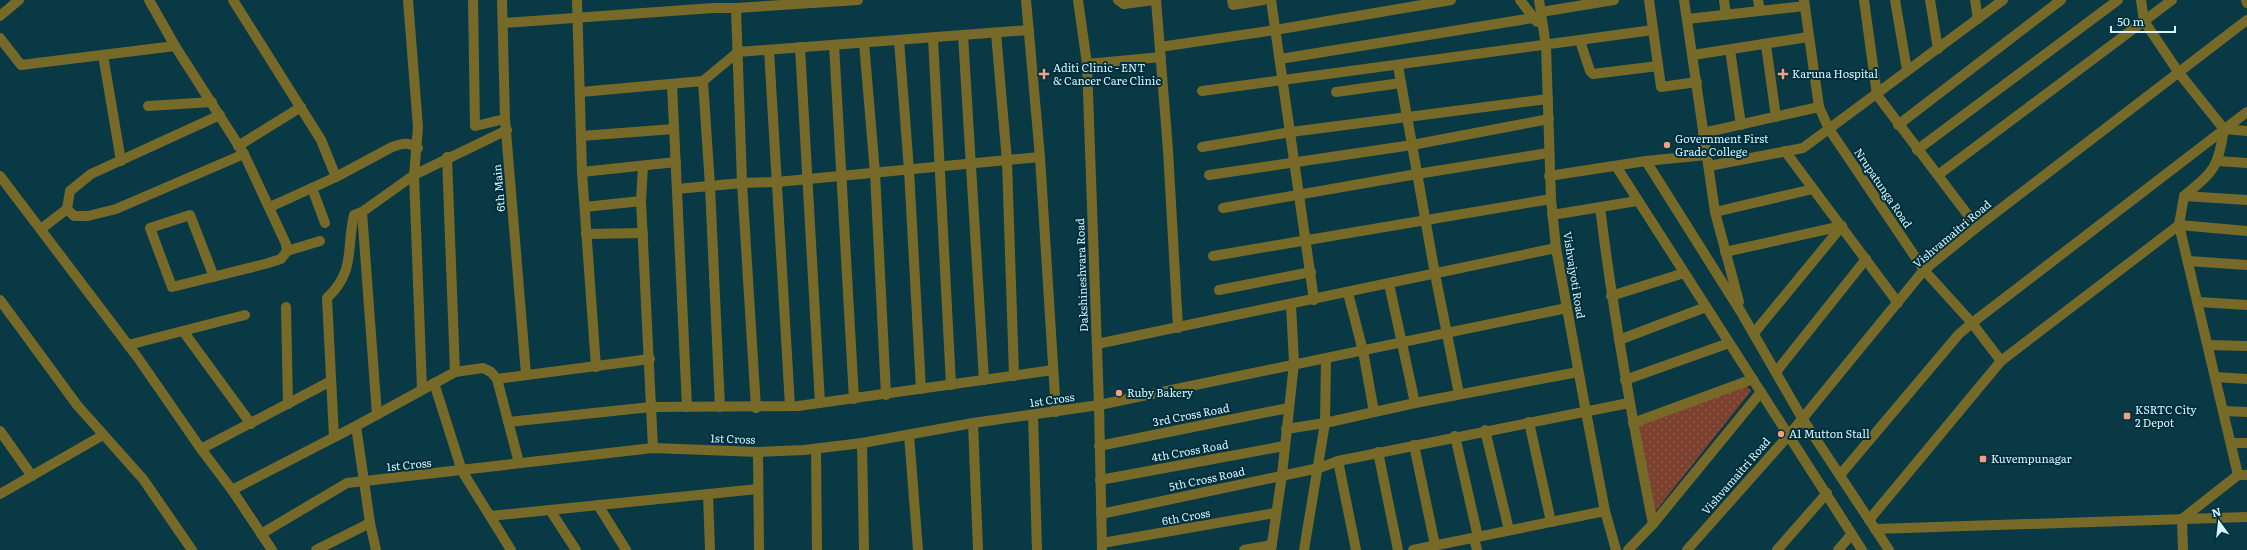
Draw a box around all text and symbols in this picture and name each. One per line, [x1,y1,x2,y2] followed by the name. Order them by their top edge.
[2111,8,2175,34] scale bar
[2117,12,2144,30] text: 50 m
[1053,59,1161,88] place label: Aditi Clinic - ENT & Cancer Care Clinic
[1792,65,1878,81] place label: Karuna Hospital
[1038,68,1050,80] marker: Aditi Clinic - ENT & Cancer Care Clinic
[1777,68,1789,80] marker: Karuna Hospital
[1675,130,1769,159] place label: Government First Grade College
[1662,140,1672,150] marker: Government First Grade College
[1851,144,1917,231] street label: Nrupatunga Road
[488,164,508,212] street label: 6th Main
[1909,196,1994,271] street label: Vishvamaitri Road
[1071,218,1091,332] street label: Dakshineshvara Road
[1560,230,1590,320] street label: Vishvajyoti Road
[1127,384,1194,400] place label: Ruby Bakery
[1028,388,1075,410] street label: 1st Cross
[1114,388,1124,398] marker: Ruby Bakery
[1151,399,1231,429] street label: 3rd Cross Road
[2135,401,2197,430] place label: KSRTC City 2 Depot
[2122,411,2132,421] marker: KSRTC City 2 Depot
[1789,425,1870,441] place label: A1 Mutton Stall
[710,429,756,447] street label: 1st Cross
[1776,429,1786,439] marker: A1 Mutton Stall
[1697,433,1773,517] street label: Vishvamaitri Road
[1150,435,1230,465] street label: 4th Cross Road
[1991,450,2073,466] place label: Kuvempunagar
[386,454,432,474] street label: 1st Cross
[1978,454,1988,464] marker: Kuvempunagar
[1167,462,1247,494] street label: 5th Cross Road
[2199,502,2239,542] north arrow
[2210,502,2223,520] text: N
[1160,504,1211,528] street label: 6th Cross

